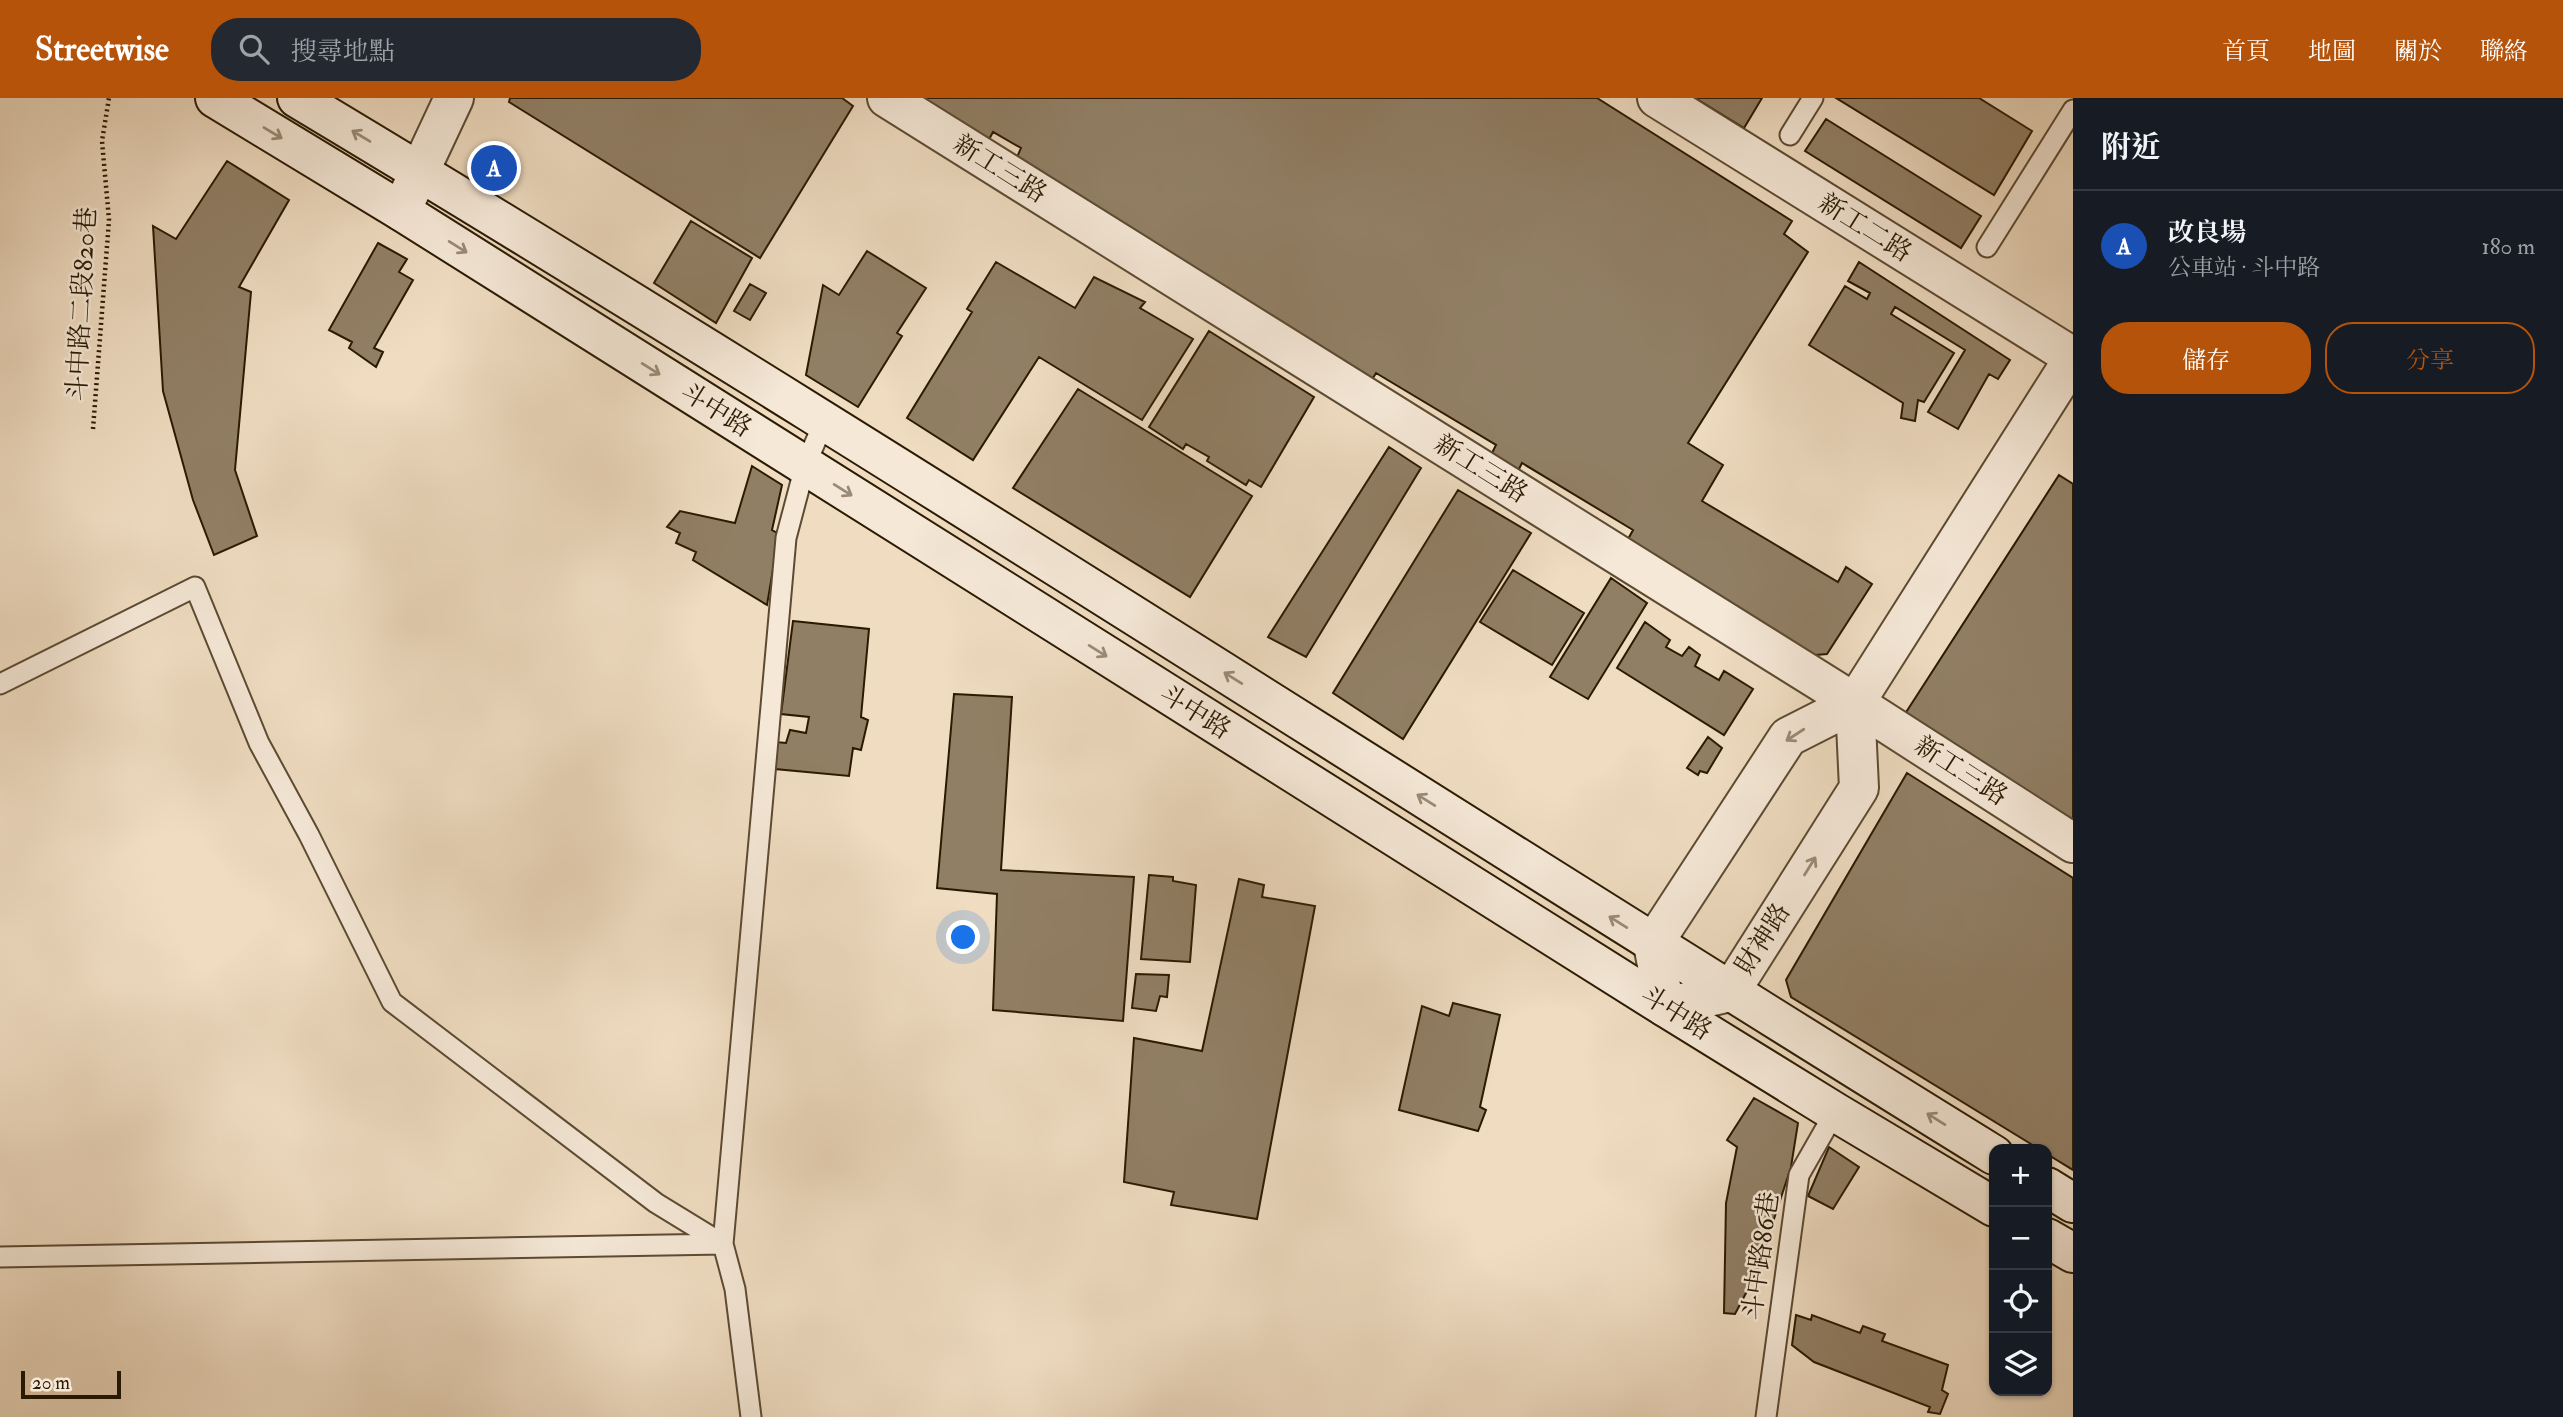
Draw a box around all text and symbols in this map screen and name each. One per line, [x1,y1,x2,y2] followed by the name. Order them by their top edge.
[211,18,701,81] search box
[35,29,169,70] text: Streetwise
[235,30,273,68] icon: search
[291,36,395,68] text: 搜尋地點
[2222,36,2270,67] text: 首頁
[2308,36,2356,67] text: 地圖
[2394,36,2442,67] text: 關於
[2480,36,2528,67] text: 聯絡
[263,127,283,141] one-way arrow
[947,128,1053,210] street label: 新工三路
[351,129,371,143] one-way arrow
[2101,129,2161,166] text: 附近
[471,142,517,194] pin: A
[1812,187,1918,269] street label: 新工二路
[61,206,103,402] street label: 斗中路二段820巷
[2168,217,2246,249] text: 改良場
[2117,232,2131,261] text: A
[2482,232,2535,261] text: 180 m
[448,241,468,255] one-way arrow
[2168,253,2320,282] text: 公車站 · 斗中路
[2101,322,2311,394] button: 儲存
[2325,322,2535,394] button: 分享
[641,361,660,376] one-way arrow
[674,376,758,444] street label: 斗中路
[1428,428,1534,510] street label: 新工三路
[833,484,853,498] one-way arrow
[1087,645,1107,659] one-way arrow
[1224,671,1244,685] one-way arrow
[1153,678,1237,746] street label: 斗中路
[1786,727,1805,742] one-way arrow
[1909,729,2013,813] street label: 新工三路
[1416,792,1436,806] one-way arrow
[1802,857,1817,876] one-way arrow
[1729,897,1797,981] street label: 財神路
[1608,914,1628,928] one-way arrow
[946,920,980,954] your location
[1634,979,1718,1047] street label: 斗中路
[1927,1111,1947,1125] one-way arrow
[1989,1144,2052,1396] map controls
[1989,1144,2052,1207] button: +
[1736,1190,1786,1322] street label: 斗中路86巷
[1989,1207,2052,1270] button: −
[1989,1270,2052,1333] button: locate
[1989,1333,2052,1396] button: layers
[21,1368,121,1400] scale bar
[32,1371,70,1395] text: 20 m

